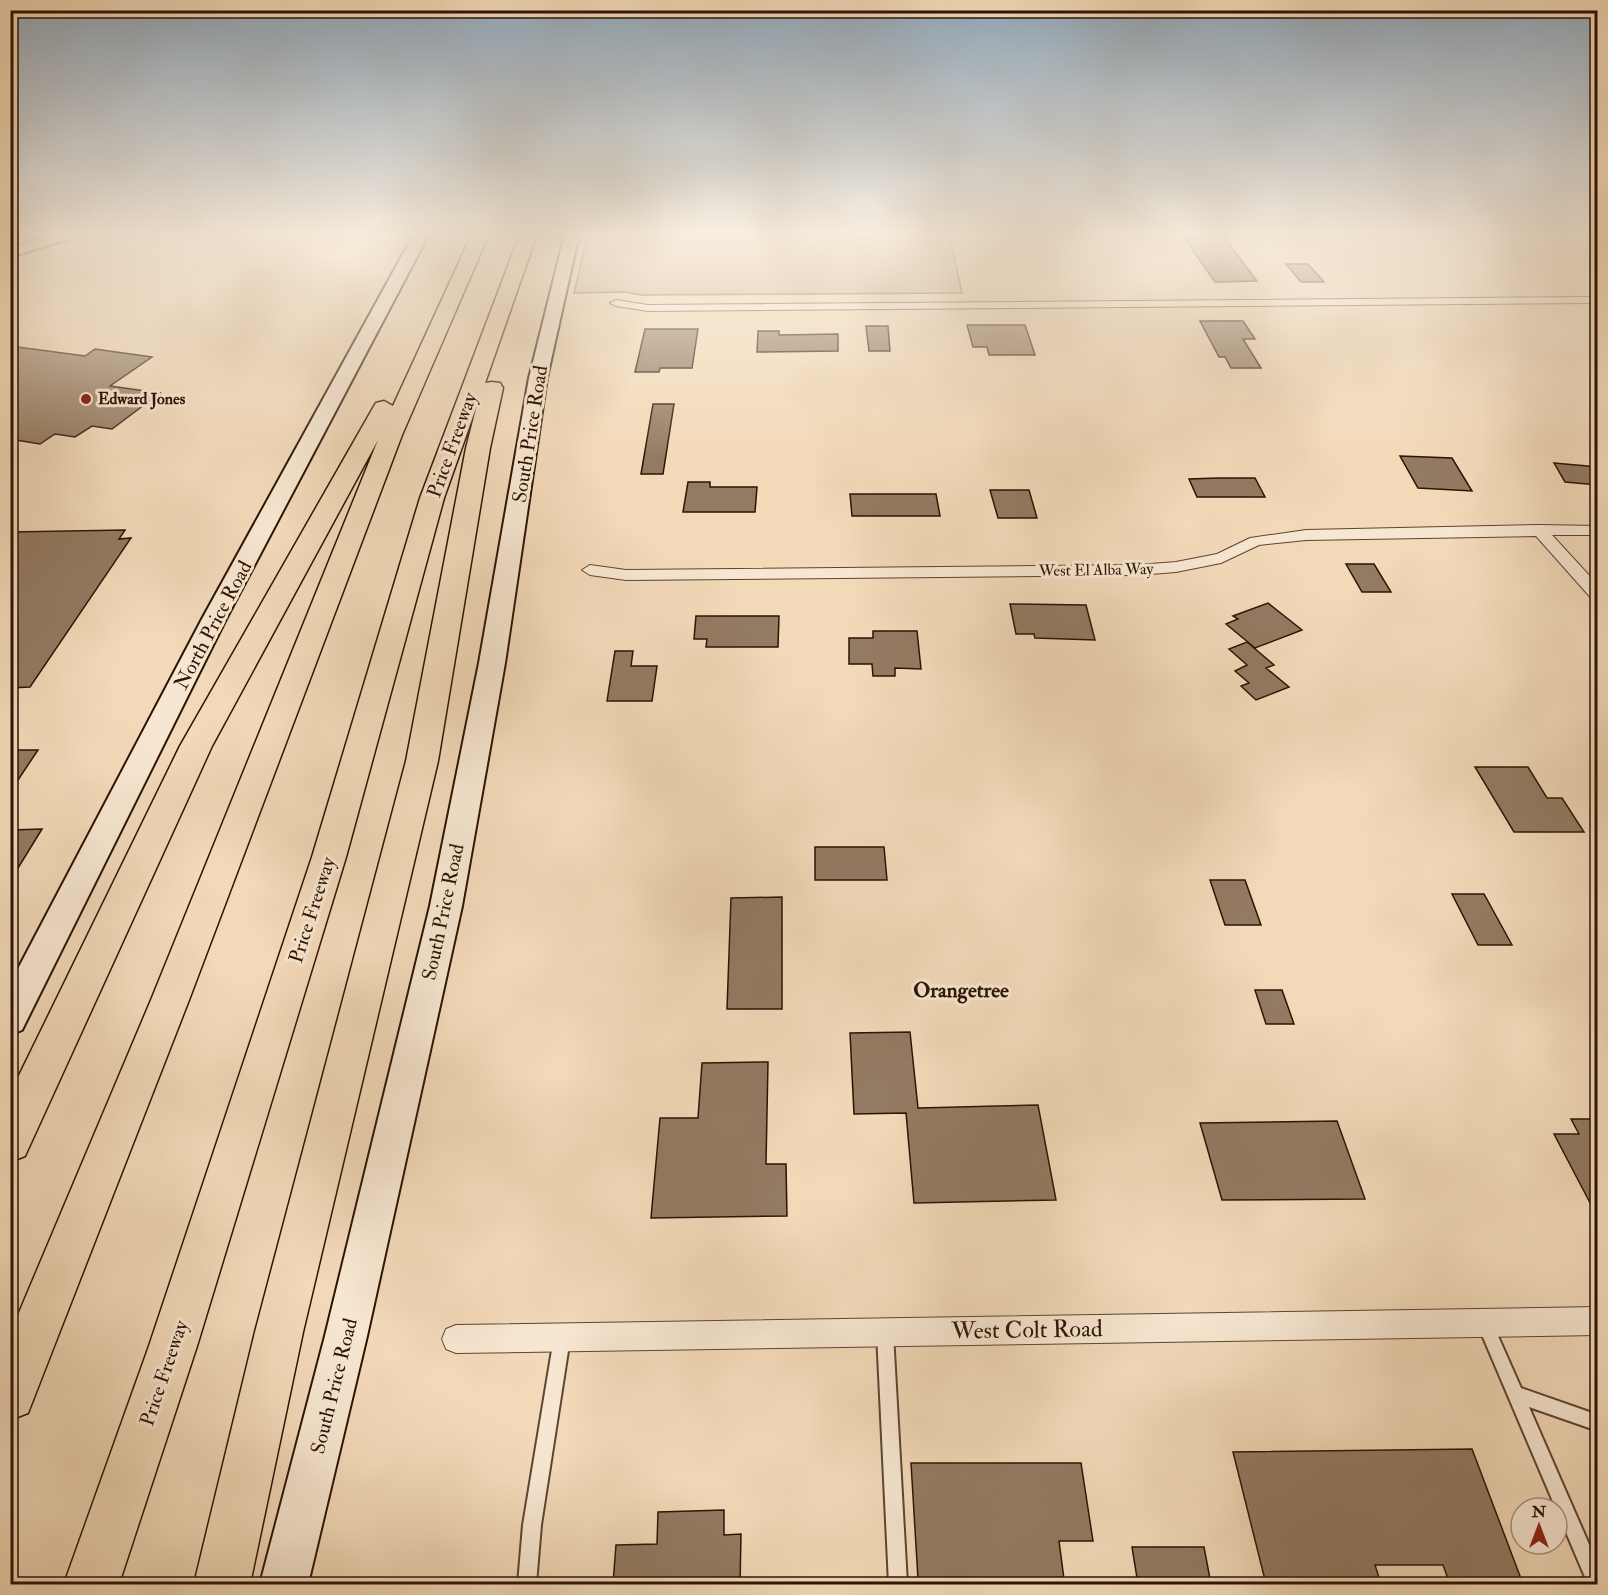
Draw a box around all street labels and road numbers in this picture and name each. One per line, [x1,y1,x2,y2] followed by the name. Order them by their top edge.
[507,363,553,505] street label: South Price Road
[421,388,483,501] street label: Price Freeway
[169,556,258,694] street label: North Price Road
[1037,559,1155,581] street label: West El Alba Way
[416,841,470,983] street label: South Price Road
[283,853,341,966] street label: Price Freeway
[950,1313,1103,1347] street label: West Colt Road
[305,1315,363,1456] street label: South Price Road
[134,1316,194,1429] street label: Price Freeway

